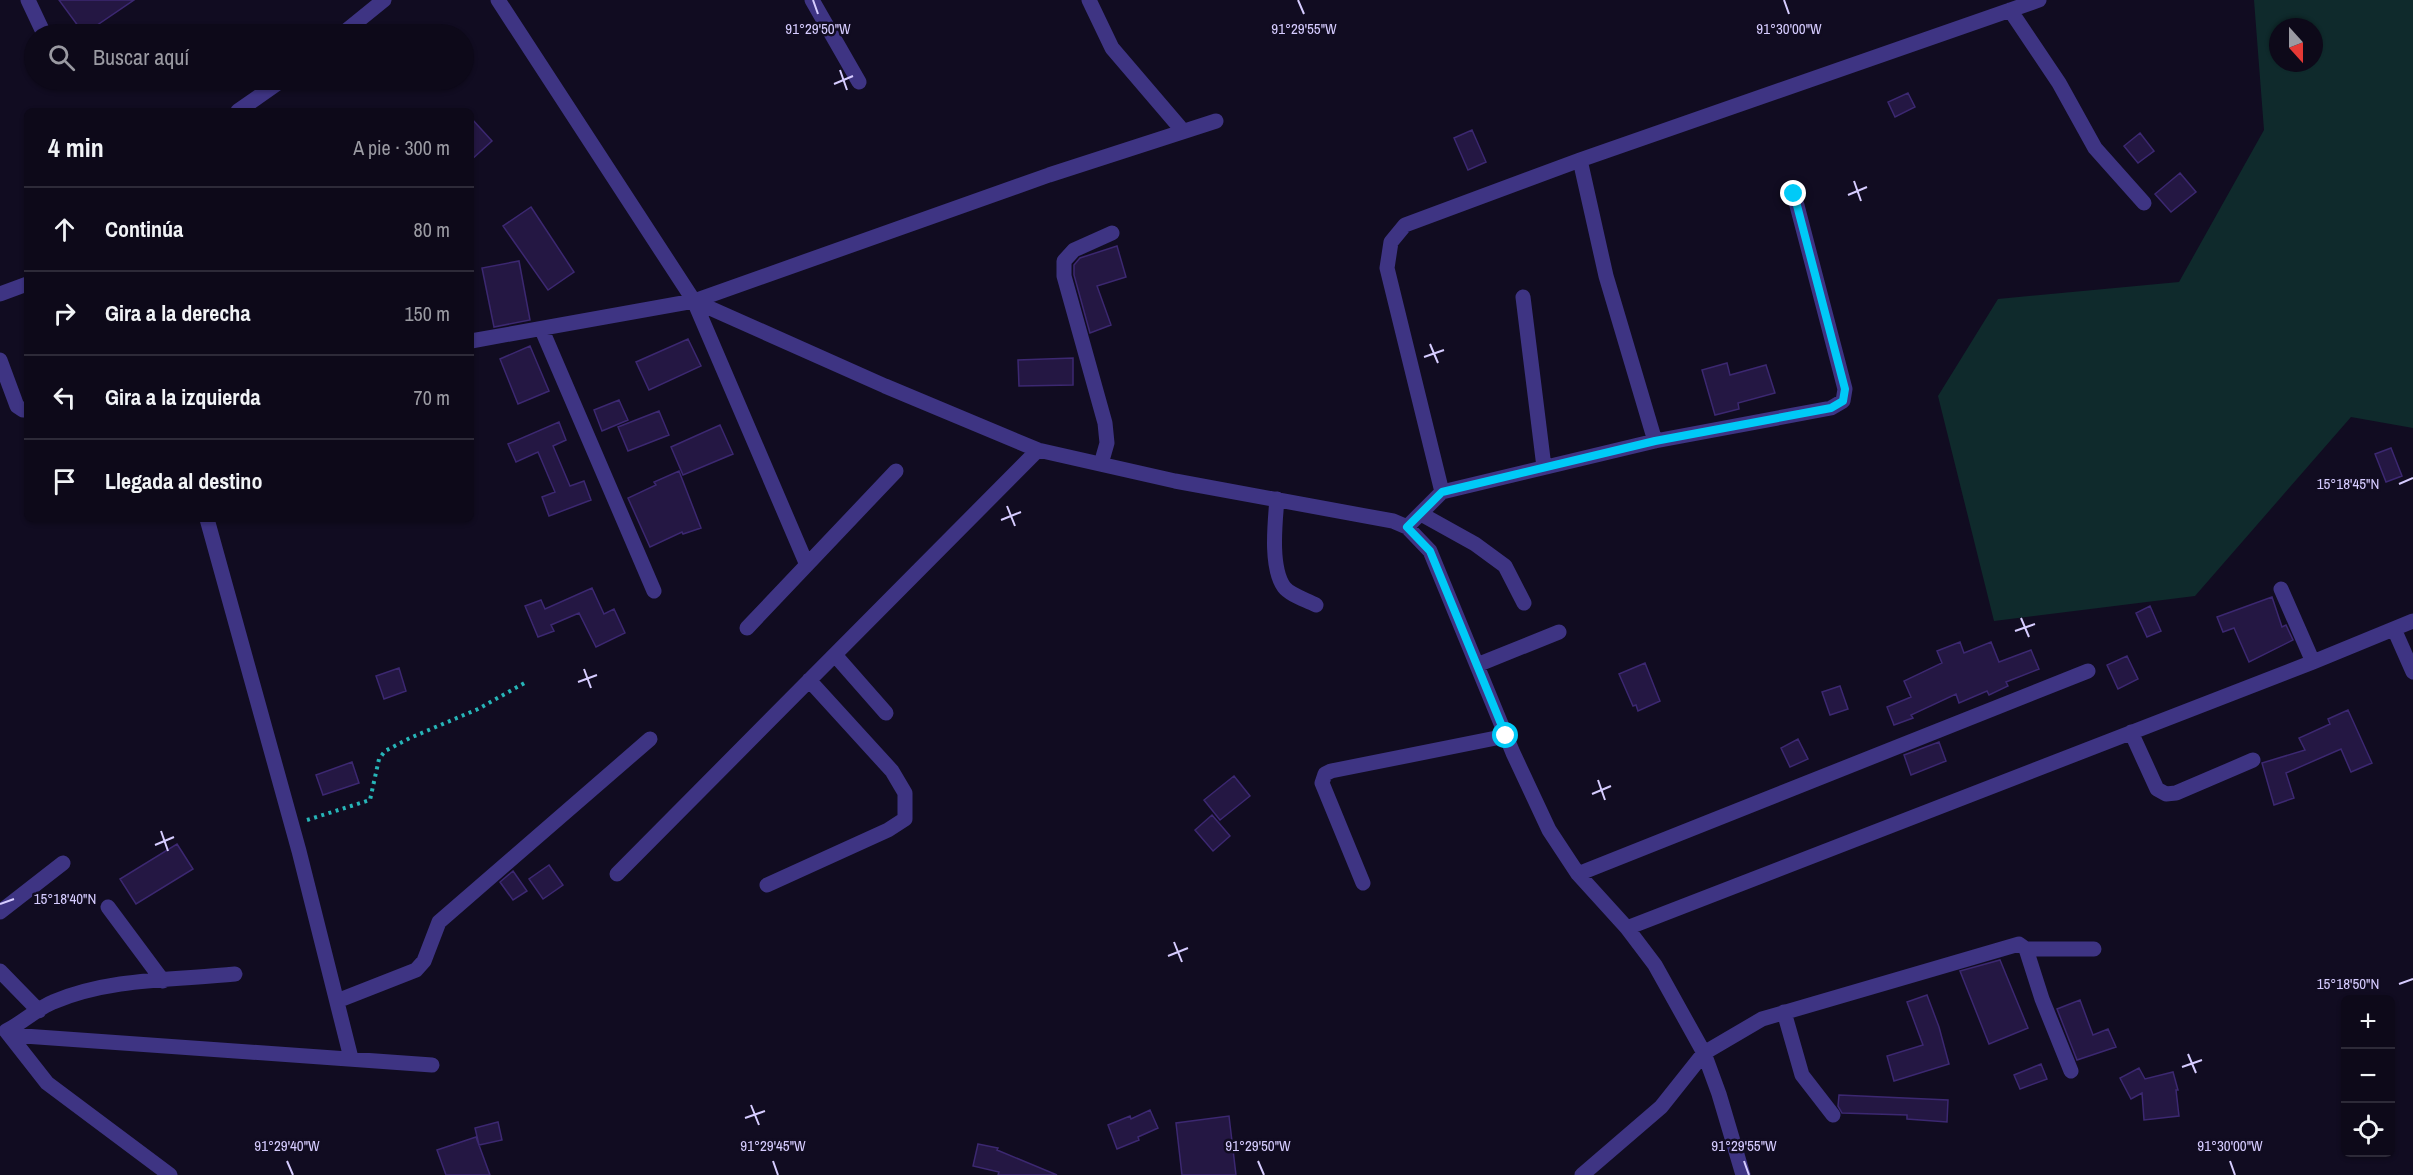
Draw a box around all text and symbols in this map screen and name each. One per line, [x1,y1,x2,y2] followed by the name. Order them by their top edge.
[785,18,851,39] text: 91°29'50"W
[1271,18,1337,39] text: 91°29'55"W
[1756,18,1822,39] text: 91°30'00"W
[2269,18,2323,72] north arrow
[24,24,474,90] search box
[45,41,78,74] icon: search
[93,42,189,72] text: Buscar aquí
[48,130,104,165] text: 4 min
[353,134,450,161] text: A pie · 300 m
[1780,180,1806,206] route end
[48,213,81,246] icon: ahead
[105,214,183,244] text: Continúa
[414,216,450,243] text: 80 m
[48,297,81,330] icon: right
[105,298,250,328] text: Gira a la derecha
[404,300,450,327] text: 150 m
[48,381,81,414] icon: left
[105,382,260,412] text: Gira a la izquierda
[414,384,450,411] text: 70 m
[48,465,81,498] icon: arrive
[105,466,262,496] text: Llegada al destino
[2317,473,2379,494] text: 15°18'45"N
[1492,722,1518,748] route start
[34,888,96,909] text: 15°18'40"N
[2317,973,2379,994] text: 15°18'50"N
[2341,995,2395,1157] map controls
[2341,995,2395,1049] button: +
[2341,1049,2395,1103] button: −
[2341,1103,2395,1157] button: locate
[254,1135,320,1156] text: 91°29'40"W
[740,1135,806,1156] text: 91°29'45"W
[1225,1135,1291,1156] text: 91°29'50"W
[1711,1135,1777,1156] text: 91°29'55"W
[2197,1135,2263,1156] text: 91°30'00"W

